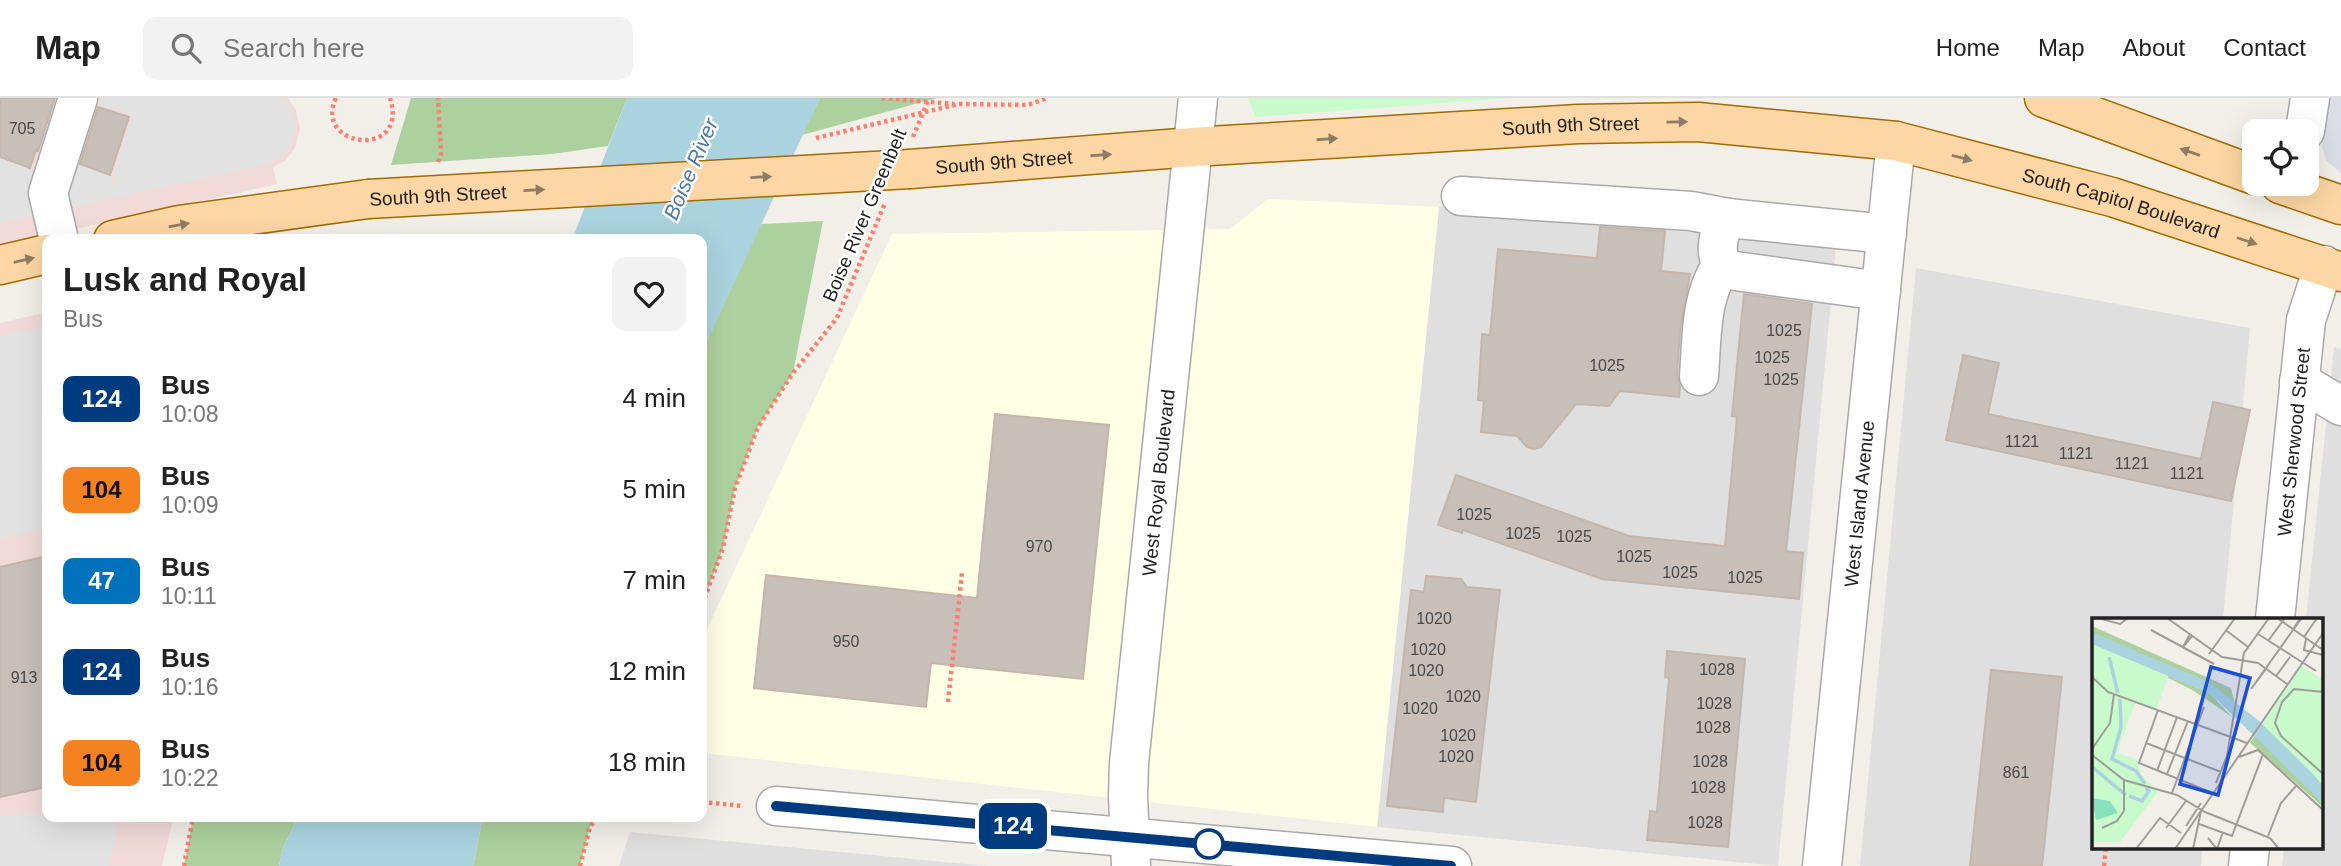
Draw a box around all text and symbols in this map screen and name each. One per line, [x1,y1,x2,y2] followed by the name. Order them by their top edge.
[143,17,633,80] search box
[35,29,101,66] text: Map
[167,29,205,67] icon: search
[223,33,365,63] text: Search here
[1936,34,2000,61] text: Home
[2038,34,2085,61] text: Map
[2123,34,2185,61] text: About
[2223,34,2306,61] text: Contact
[1501,113,1640,140] street label: South 9th Street
[659,114,722,223] water label: Boise River
[1666,116,1688,128] one-way arrow
[2242,119,2319,196] map controls
[2242,119,2319,196] button: locate
[9,120,35,137] house number: 705
[818,125,911,305] street label: Boise River Greenbelt
[1317,134,1339,145] one-way arrow
[934,146,1074,178] street label: South 9th Street
[2179,146,2200,157] one-way arrow
[1090,149,1112,160] one-way arrow
[1952,153,1974,164] one-way arrow
[2020,164,2222,243] street label: South Capitol Boulevard
[750,172,772,183] one-way arrow
[369,181,508,210] street label: South 9th Street
[523,184,545,195] one-way arrow
[168,219,190,230] one-way arrow
[2237,236,2258,246] one-way arrow
[13,254,35,265] one-way arrow
[612,257,686,331] button: heart
[63,261,307,298] text: Lusk and Royal
[63,306,103,332] text: Bus
[1766,322,1802,339] house number: 1025
[2274,346,2314,538] street label: West Sherwood Street
[1754,349,1790,366] house number: 1025
[1589,357,1625,374] house number: 1025
[161,370,210,400] text: Bus
[1763,371,1799,388] house number: 1025
[622,383,686,413] text: 4 min
[81,385,122,412] text: 124
[1138,388,1179,577] street label: West Royal Boulevard
[161,401,219,427] text: 10:08
[1841,420,1878,588] street label: West Island Avenue
[2005,433,2039,450] house number: 1121
[2059,445,2093,462] house number: 1121
[2115,455,2149,472] house number: 1121
[161,461,210,491] text: Bus
[2170,465,2204,482] house number: 1121
[622,474,686,504] text: 5 min
[81,476,122,503] text: 104
[161,492,219,518] text: 10:09
[1456,506,1492,523] house number: 1025
[1505,525,1541,542] house number: 1025
[1556,528,1592,545] house number: 1025
[1026,538,1052,555] house number: 970
[1616,548,1652,565] house number: 1025
[161,552,210,582] text: Bus
[1662,564,1698,581] house number: 1025
[622,565,686,595] text: 7 min
[88,567,115,594] text: 47
[1727,569,1763,586] house number: 1025
[161,583,217,609] text: 10:11
[1416,610,1452,627] house number: 1020
[2092,618,2324,848] inset map
[833,633,859,650] house number: 950
[1410,641,1446,658] house number: 1020
[161,643,210,673] text: Bus
[608,656,686,686] text: 12 min
[81,658,122,685] text: 124
[1699,661,1735,678] house number: 1028
[1408,662,1444,679] house number: 1020
[11,669,37,686] house number: 913
[161,674,219,700] text: 10:16
[1445,688,1481,705] house number: 1020
[1696,695,1732,712] house number: 1028
[1402,700,1438,717] house number: 1020
[1695,719,1731,736] house number: 1028
[1440,727,1476,744] house number: 1020
[161,734,210,764] text: Bus
[608,747,686,777] text: 18 min
[1438,748,1474,765] house number: 1020
[81,749,122,776] text: 104
[1692,753,1728,770] house number: 1028
[2003,764,2029,781] house number: 861
[161,765,219,791] text: 10:22
[1690,779,1726,796] house number: 1028
[973,803,1053,849] line badge: 124
[993,812,1033,839] text: 124
[1687,814,1723,831] house number: 1028
[1194,829,1224,859] unlabelled marker

